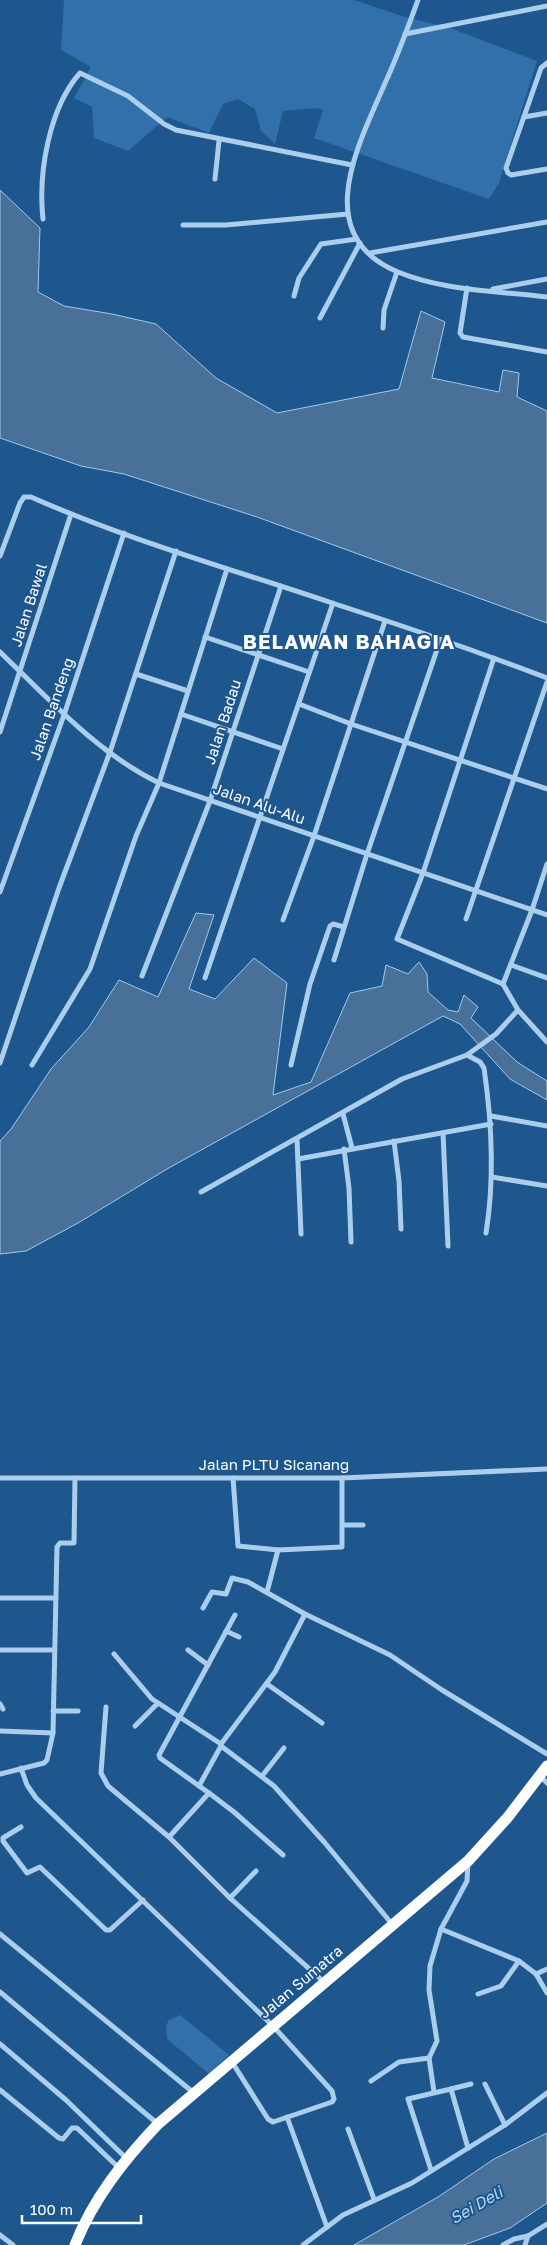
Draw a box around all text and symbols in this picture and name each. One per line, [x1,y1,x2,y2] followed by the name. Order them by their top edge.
[6,561,50,649] street label: Jalan Bawal
[243,629,455,653] district label: BELAWAN BAHAGIA
[25,655,77,762] street label: Jalan Bandeng
[200,677,244,766] street label: Jalan Badau
[211,779,308,827] street label: Jalan Alu-Alu
[199,1455,349,1473] street label: Jalan PLTU Sicanang
[255,1941,346,2021] street label: Jalan Sumatra
[446,2181,507,2228] water label: Sei Deli
[22,2192,141,2224] scale bar
[30,2200,73,2218] text: 100 m

